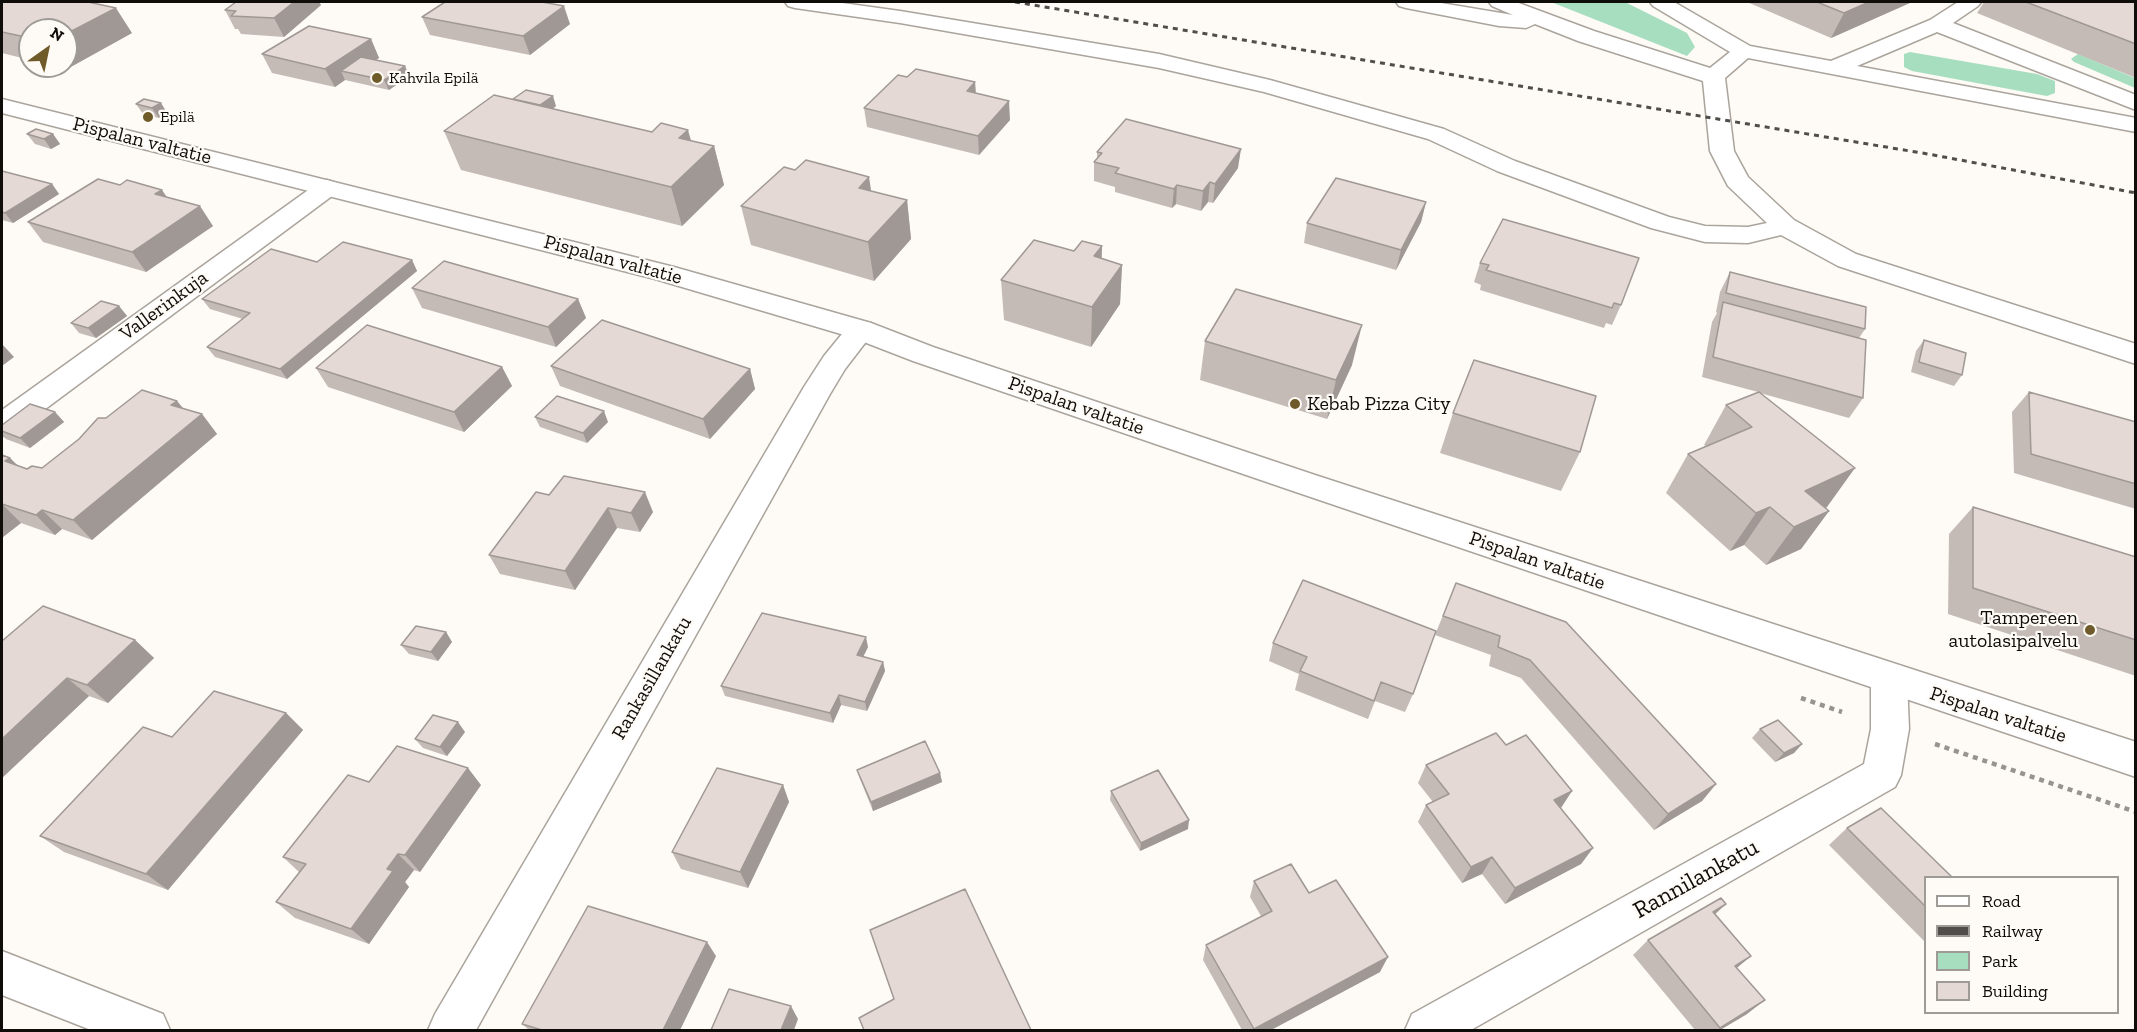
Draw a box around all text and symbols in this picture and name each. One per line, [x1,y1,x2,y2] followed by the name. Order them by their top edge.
[18,18,78,78] north arrow
[47,23,67,45] text: N
[389,68,479,88] place label: Kahvila Epilä
[370,71,384,85] marker: Kahvila Epilä
[160,107,195,127] place label: Epilä
[141,110,155,124] marker: Epilä
[70,112,214,170] street label: Pispalan valtatie
[541,230,685,290] street label: Pispalan valtatie
[115,266,213,346] street label: Vallerinkuja
[1005,372,1147,440] street label: Pispalan valtatie
[1307,392,1450,416] place label: Kebab Pizza City
[1288,397,1302,411] marker: Kebab Pizza City
[1466,527,1608,595] street label: Pispalan valtatie
[1949,606,2078,653] place label: Tampereen autolasipalvelu
[607,612,697,744] street label: Rankasillankatu
[2083,623,2097,637] marker: Tampereen autolasipalvelu
[1927,682,2069,748] street label: Pispalan valtatie
[1628,833,1764,925] street label: Rannilankatu
[1924,876,2119,1014] legend
[1982,890,2021,912] text: Road
[1982,920,2043,942] text: Railway
[1982,950,2018,972] text: Park
[1982,980,2048,1002] text: Building

